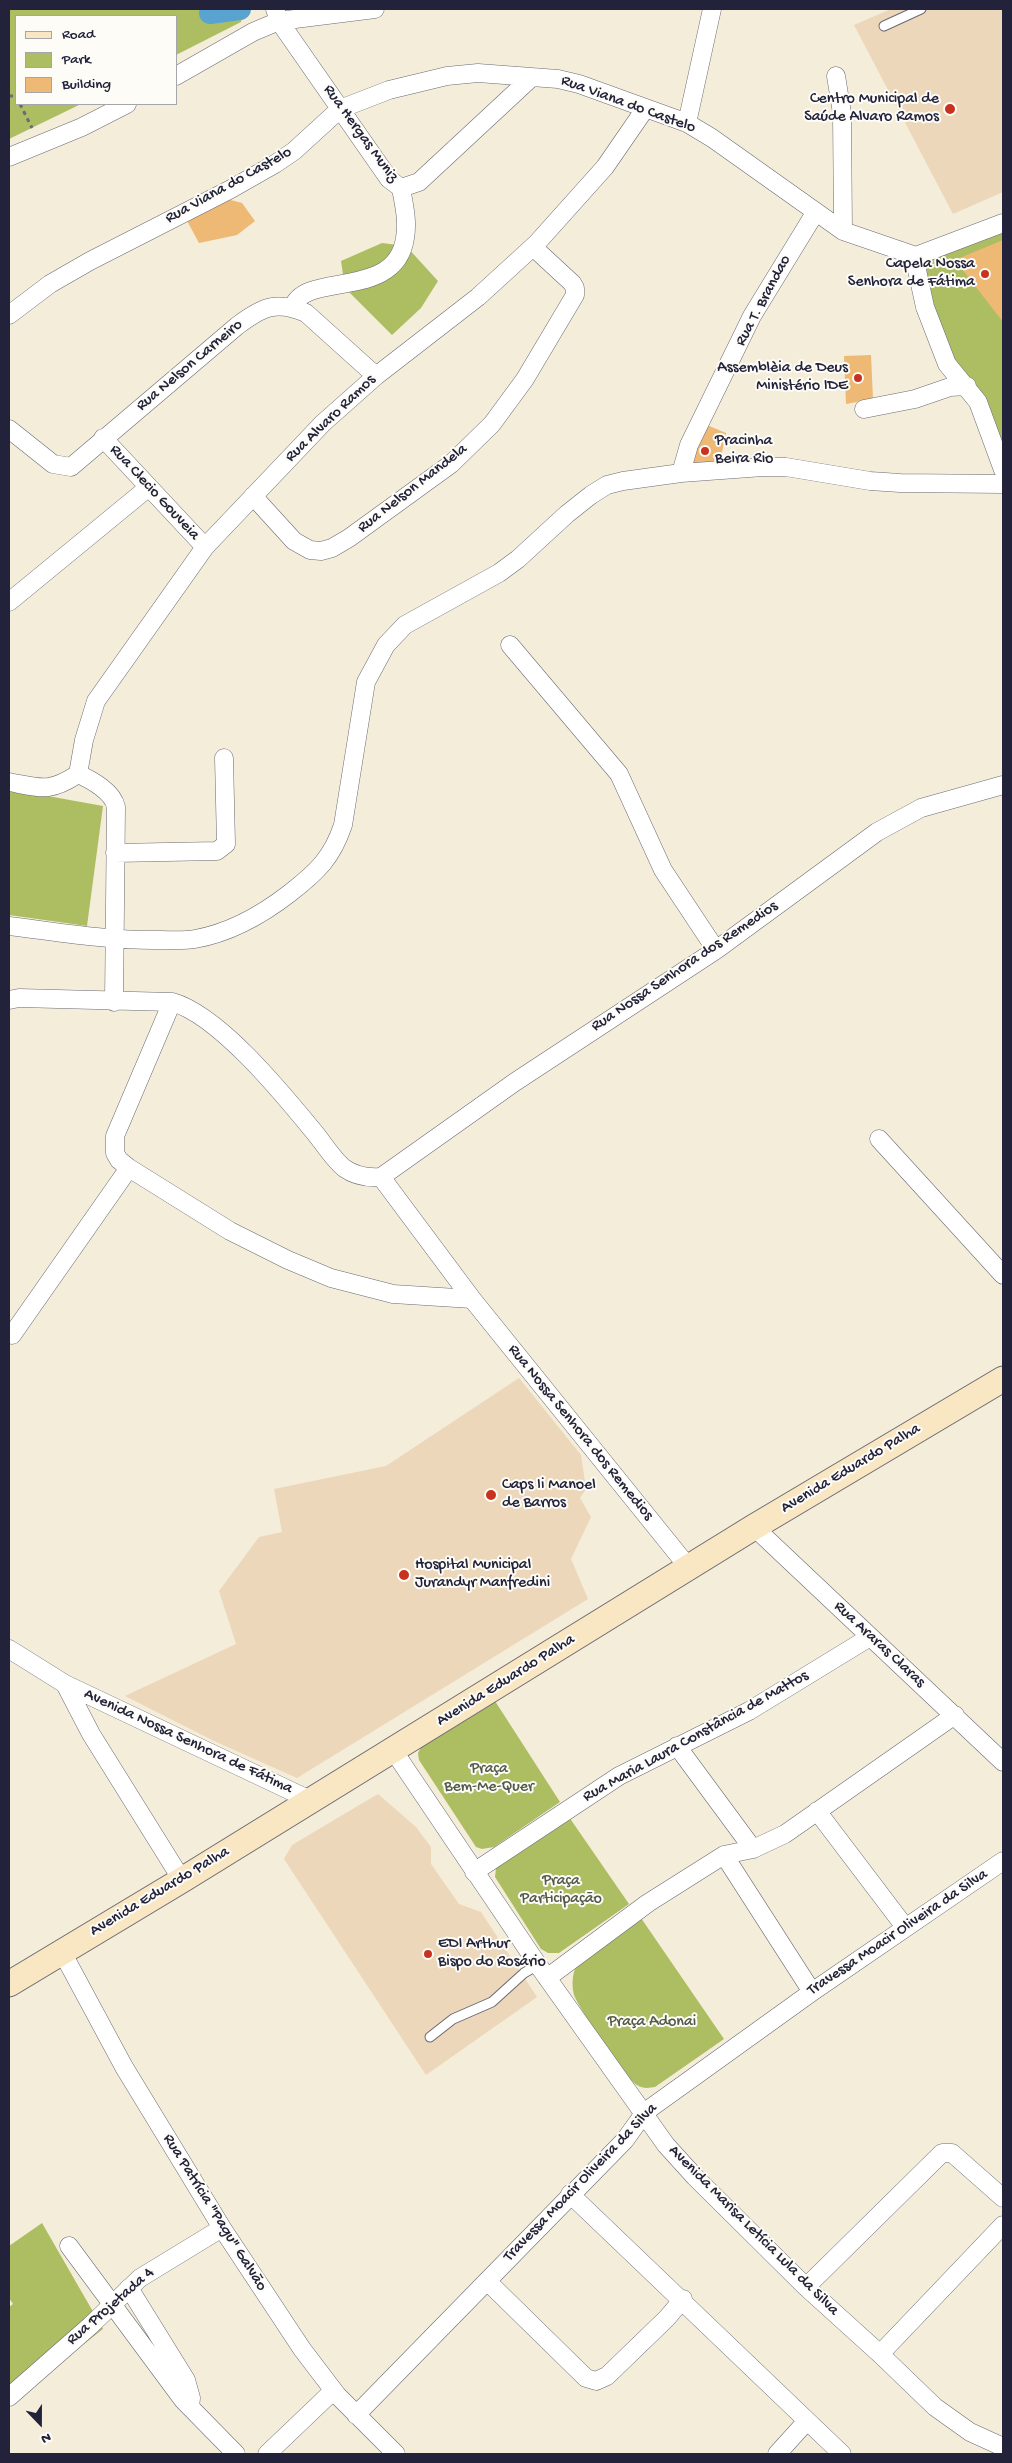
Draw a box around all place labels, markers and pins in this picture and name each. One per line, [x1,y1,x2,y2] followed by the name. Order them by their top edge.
[804,90,939,128] place label: Centro Municipal de Saúde Alvaro Ramos
[943,102,957,116] marker: Centro Municipal de Saúde Alvaro Ramos
[848,255,975,293] place label: Capela Nossa Senhora de Fátima
[979,268,991,280] marker: Capela Nossa Senhora de Fátima
[717,359,848,397] place label: Assemblèia de Deus Ministério IDE
[852,372,864,384] marker: Assemblèia de Deus Ministério IDE
[715,432,773,470] place label: Pracinha Beira Rio
[699,445,711,457] marker: Pracinha Beira Rio
[502,1476,596,1514] place label: Caps Ii Manoel de Barros
[484,1488,498,1502] marker: Caps Ii Manoel de Barros
[415,1556,550,1594] place label: Hospital Municipal Jurandyr Manfredini
[397,1568,411,1582] marker: Hospital Municipal Jurandyr Manfredini
[438,1935,546,1973] place label: EDI Arthur Bispo do Rosário
[422,1948,434,1960] marker: EDI Arthur Bispo do Rosário

